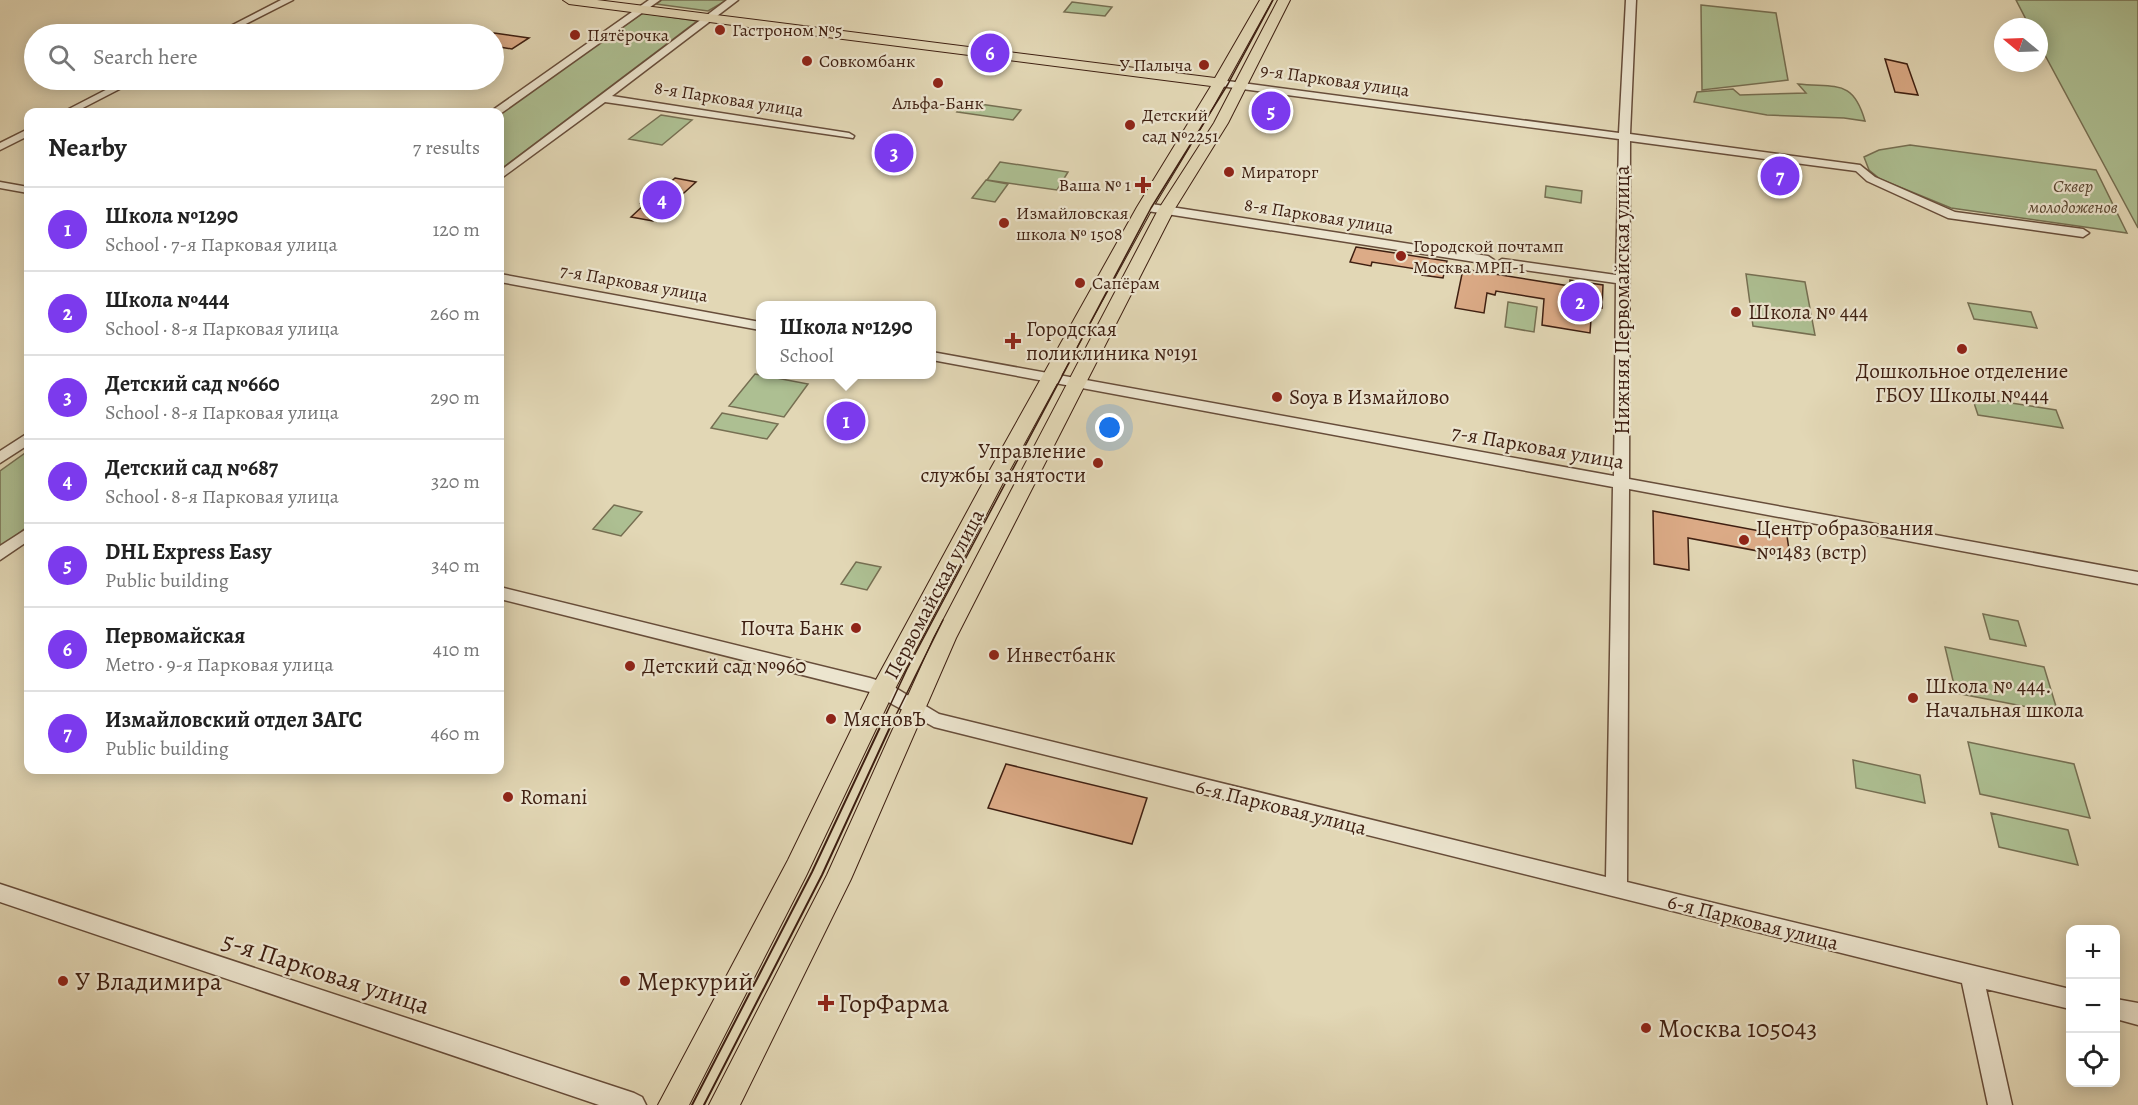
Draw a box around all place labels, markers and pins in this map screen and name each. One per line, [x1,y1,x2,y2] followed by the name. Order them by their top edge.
[732,18,843,42] place label: Гастроном №5
[587,23,670,47] place label: Пятёрочка
[713,23,727,37] marker: Гастроном №5
[568,28,582,42] marker: Пятёрочка
[970,31,1010,76] pin: 6
[819,49,915,73] place label: Совкомбанк
[1119,53,1193,77] place label: У Палыча
[800,54,814,68] marker: Совкомбанк
[1197,58,1211,72] marker: У Палыча
[931,76,945,90] marker: Альфа-Банк
[1252,88,1290,134] pin: 5
[891,91,984,115] place label: Альфа-Банк
[1142,103,1218,148] place label: Детский сад №2251
[1123,118,1137,132] marker: Детский сад №2251
[874,130,914,176] pin: 3
[1760,154,1800,198] pin: 7
[1241,160,1319,184] place label: Мираторг
[1222,165,1236,179] marker: Мираторг
[1059,173,1131,197] place label: Ваша № 1
[642,178,682,222] pin: 4
[1136,178,1150,192] marker: Ваша № 1
[1016,201,1129,246] place label: Измайловская школа № 1508
[997,216,1011,230] marker: Измайловская школа № 1508
[1413,234,1564,279] place label: Городской почтамп Москва МРП-1
[1394,249,1408,263] marker: Городской почтамп Москва МРП-1
[1092,271,1160,295] place label: Сапёрам
[1073,276,1087,290] marker: Сапёрам
[1560,280,1600,324] pin: 2
[1748,298,1868,326] place label: Школа № 444
[1729,305,1743,319] marker: Школа № 444
[1026,315,1198,367] place label: Городская поликлиника №191
[1004,332,1022,350] marker: Городская поликлиника №191
[1955,342,1969,356] marker: Дошкольное отделение ГБОУ Школы №444
[1856,357,2068,409] place label: Дошкольное отделение ГБОУ Школы №444
[1289,383,1449,411] place label: Soya в Измайлово
[1270,390,1284,404] marker: Soya в Измайлово
[826,398,866,444] pin: 1
[920,437,1086,489] place label: Управление cлужбы занятости
[1091,456,1105,470] marker: Управление cлужбы занятости
[1756,514,1934,566] place label: Центр образования №1483 (встр)
[1737,533,1751,547] marker: Центр образования №1483 (встр)
[740,614,844,642] place label: Почта Банк
[849,621,863,635] marker: Почта Банк
[1006,641,1116,669] place label: Инвестбанк
[987,648,1001,662] marker: Инвестбанк
[642,652,807,680] place label: Детский сад №960
[623,659,637,673] marker: Детский сад №960
[1925,672,2084,724] place label: Школа № 444. Начальная школа
[1906,691,1920,705] marker: Школа № 444. Начальная школа
[843,705,926,733] place label: МясновЪ
[824,712,838,726] marker: МясновЪ
[520,783,587,811] place label: Romani
[501,790,515,804] marker: Romani
[75,964,222,999] place label: У Владимира
[637,964,753,999] place label: Меркурий
[56,974,70,988] marker: У Владимира
[618,974,632,988] marker: Меркурий
[838,986,949,1021] place label: ГорФарма
[819,996,833,1010] marker: ГорФарма
[1658,1011,1817,1046] place label: Москва 105043
[1639,1021,1653,1035] marker: Москва 105043

